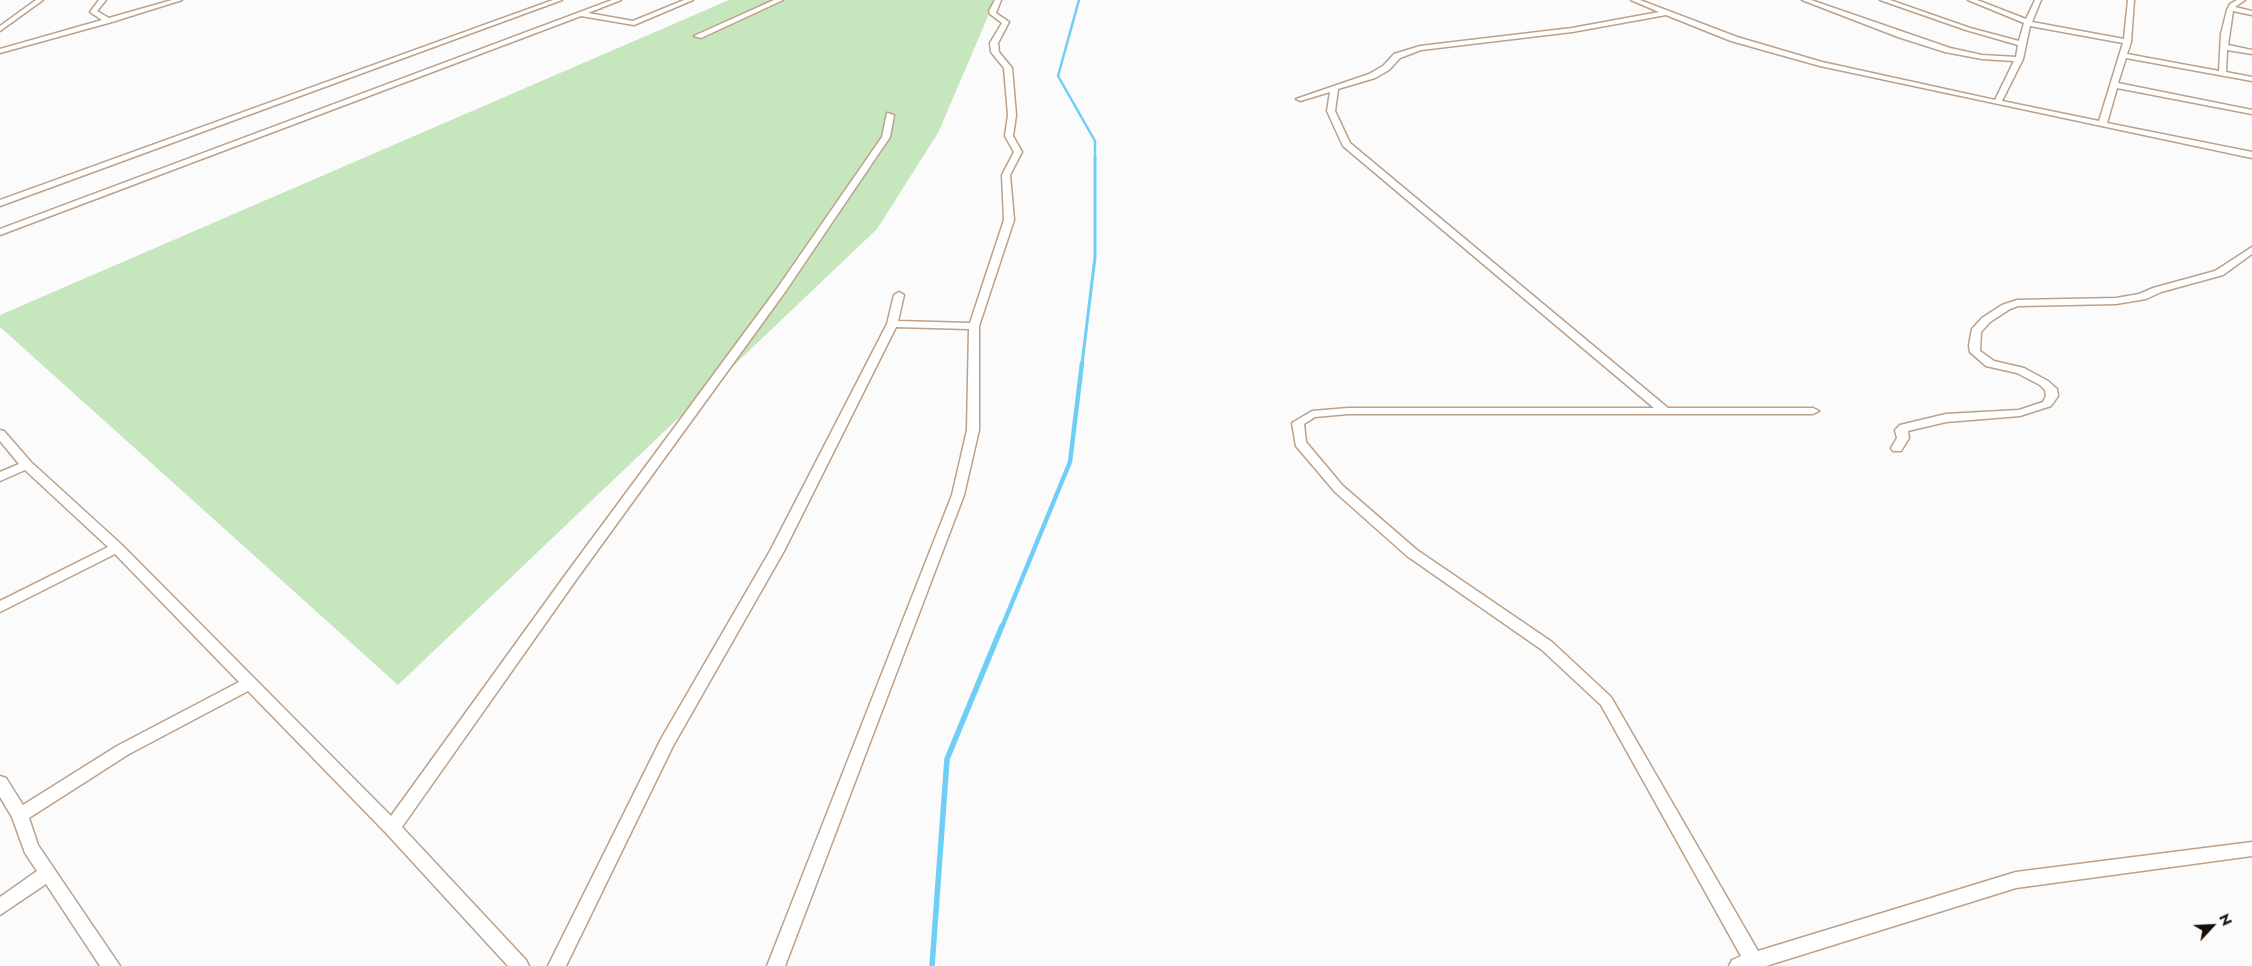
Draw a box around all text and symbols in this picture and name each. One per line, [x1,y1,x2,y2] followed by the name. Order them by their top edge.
[2187,901,2237,951] north arrow
[2214,910,2237,929] text: N

